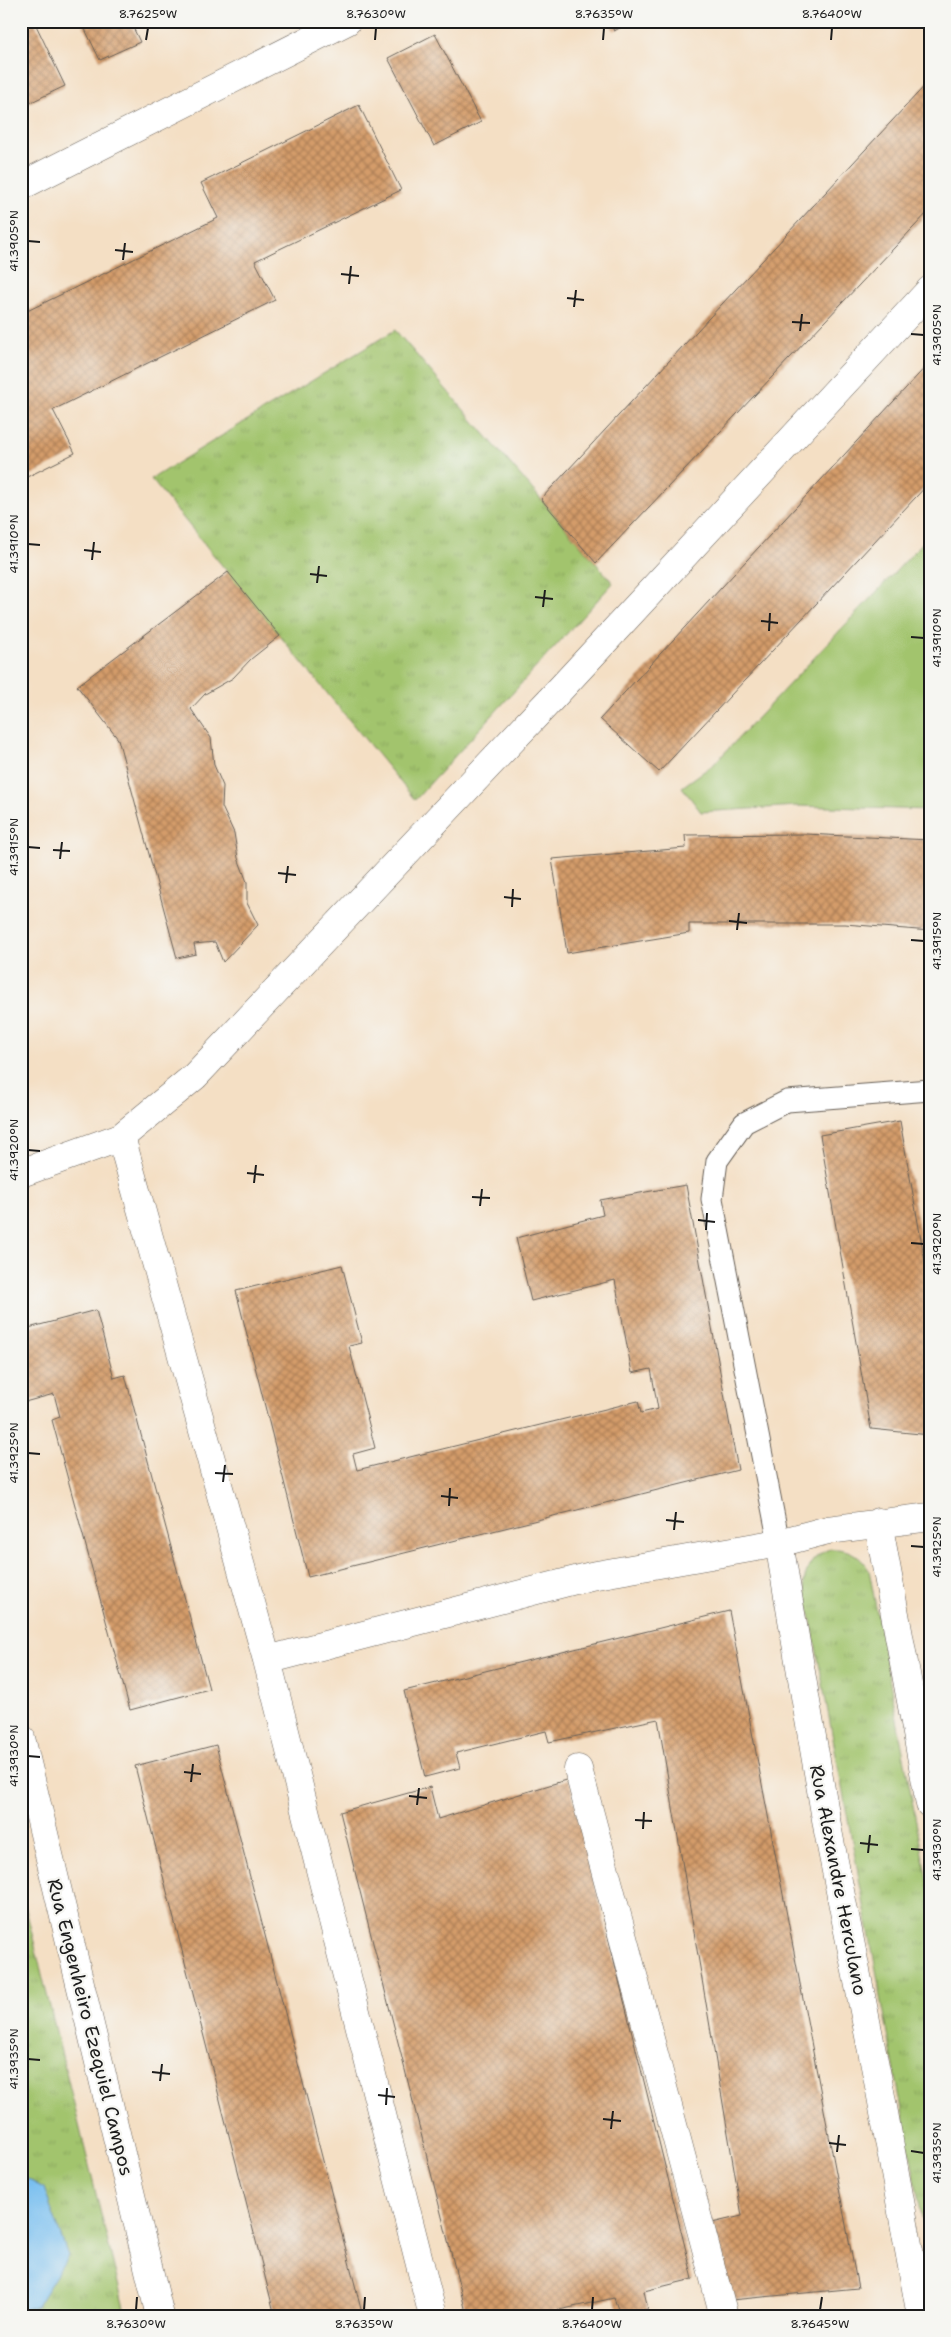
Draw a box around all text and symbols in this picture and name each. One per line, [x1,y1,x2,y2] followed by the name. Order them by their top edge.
[119,6,177,22] text: 8.7625°W
[346,6,406,22] text: 8.7630°W
[575,6,633,22] text: 8.7635°W
[802,6,862,22] text: 8.7640°W
[6,210,22,272] text: 41.3905°N
[929,304,945,366] text: 41.3905°N
[6,514,22,574] text: 41.3910°N
[929,608,945,668] text: 41.3910°N
[6,818,22,876] text: 41.3915°N
[929,912,945,970] text: 41.3915°N
[6,1119,22,1181] text: 41.3920°N
[929,1213,945,1275] text: 41.3920°N
[6,1422,22,1484] text: 41.3925°N
[929,1516,945,1578] text: 41.3925°N
[6,1725,22,1787] text: 41.3930°N
[804,1763,873,1998] street label: Rua Alexandre Herculano
[929,1819,945,1881] text: 41.3930°N
[41,1876,140,2178] street label: Rua Engenheiro Ezequiel Campos
[6,2028,22,2090] text: 41.3935°N
[929,2122,945,2184] text: 41.3935°N
[106,2316,166,2332] text: 8.7630°W
[335,2316,393,2332] text: 8.7635°W
[562,2316,622,2332] text: 8.7640°W
[791,2316,849,2332] text: 8.7645°W

